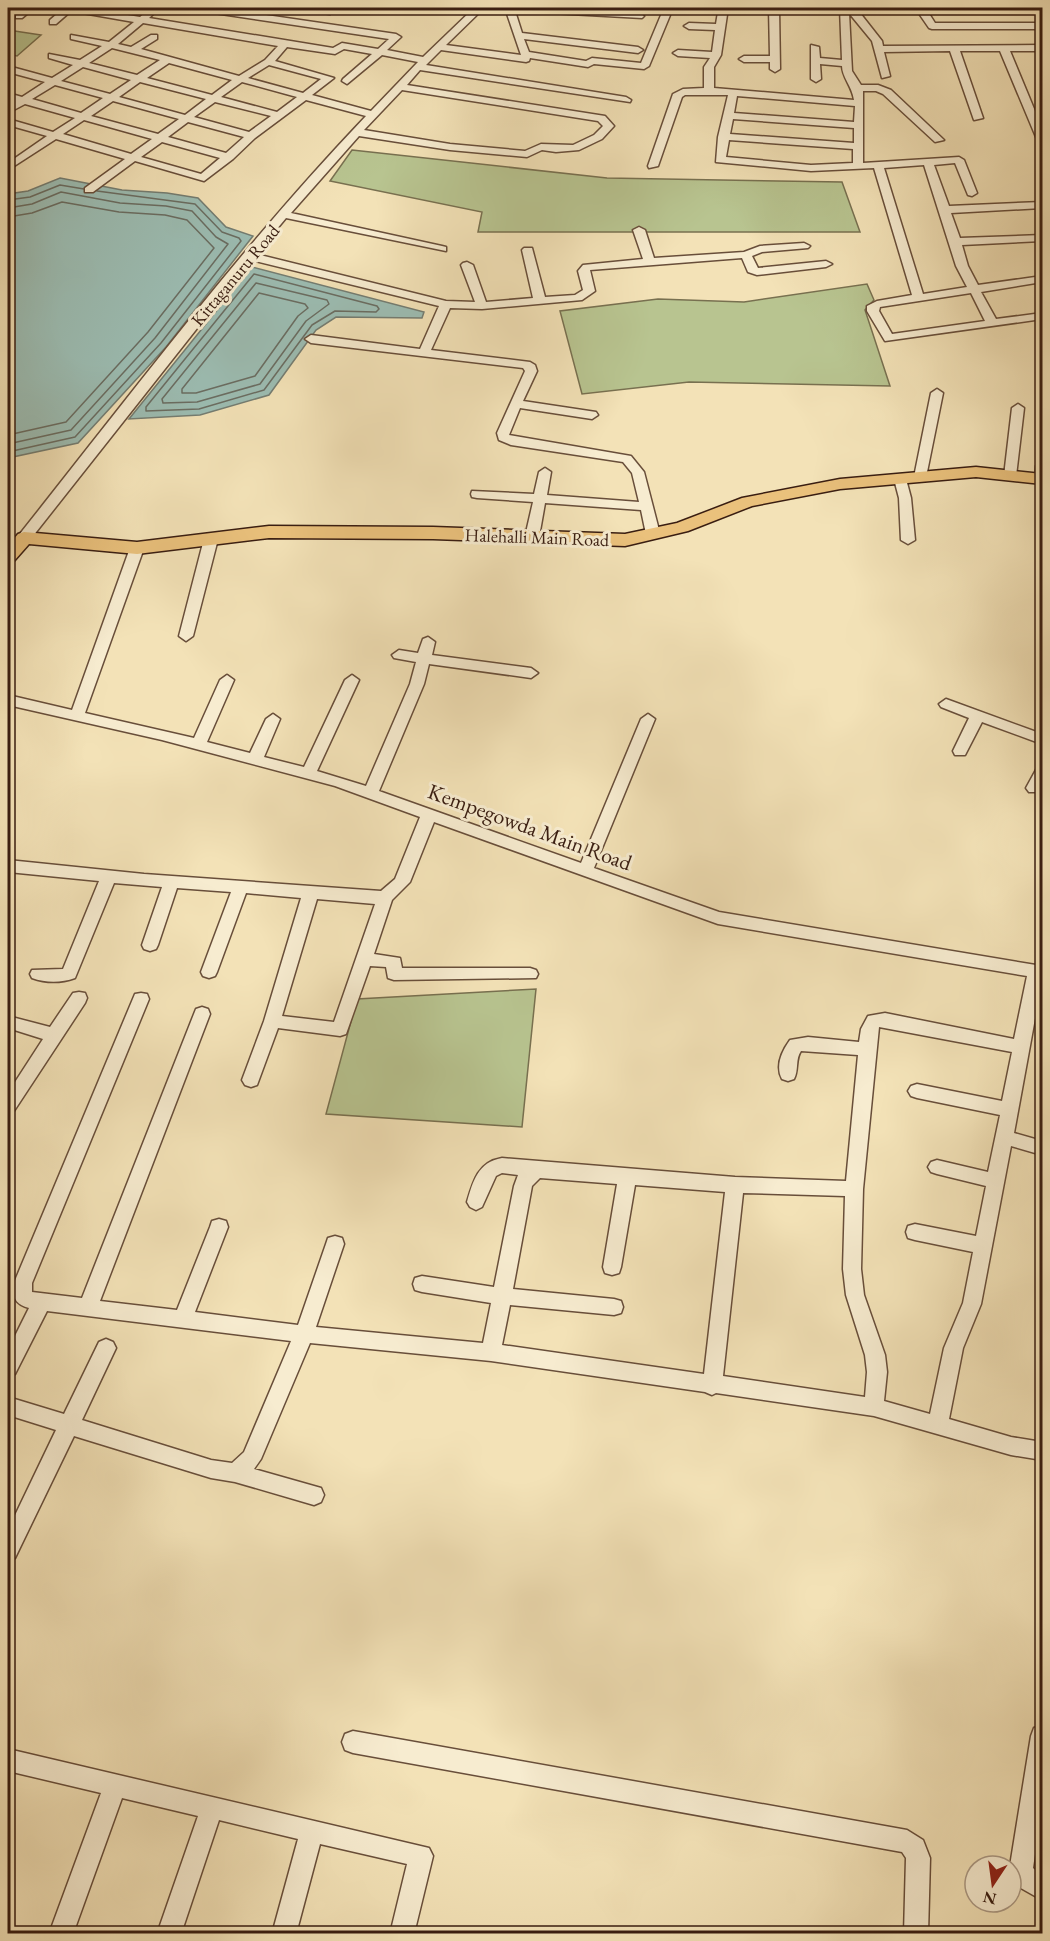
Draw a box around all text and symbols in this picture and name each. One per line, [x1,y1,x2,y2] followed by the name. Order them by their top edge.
[186,219,285,331] street label: Kittaganuru Road
[464,523,610,551] street label: Halehalli Main Road
[424,777,637,878] street label: Kempegowda Main Road
[963,1854,1023,1914] north arrow
[981,1886,998,1910] text: N

